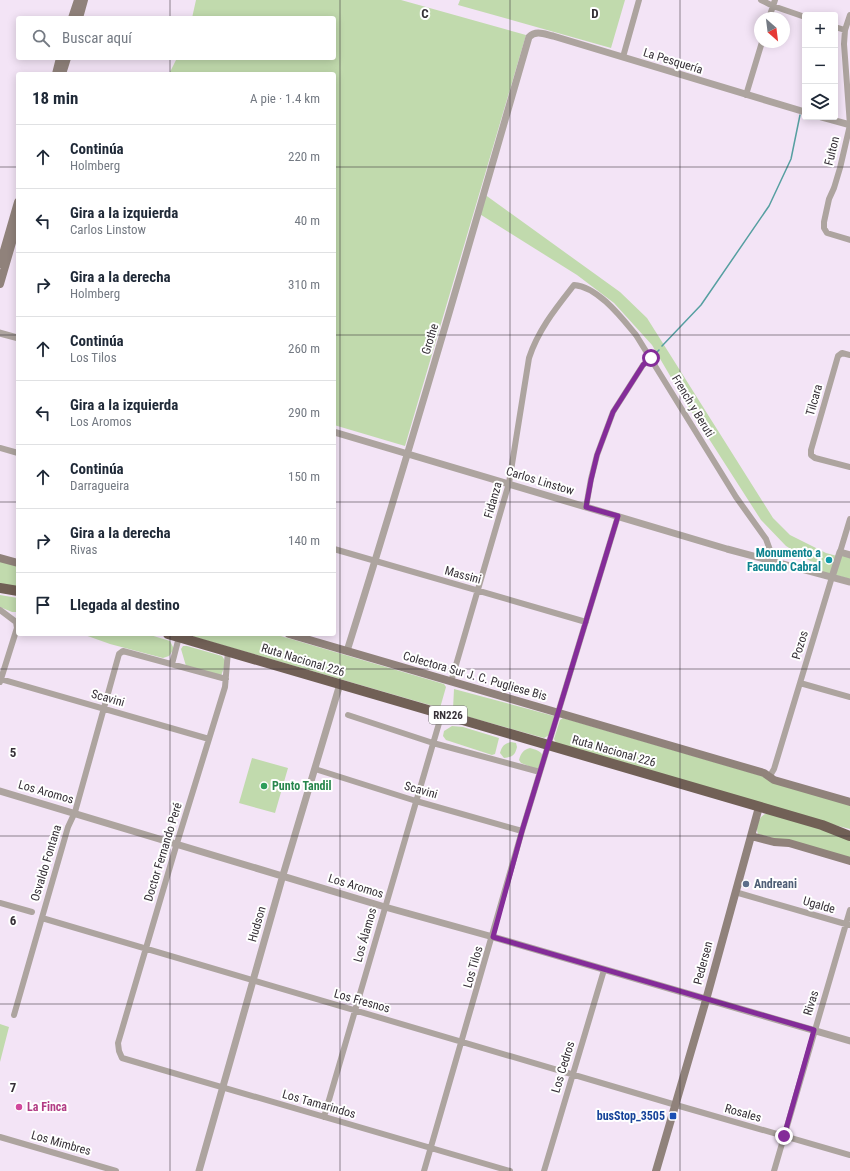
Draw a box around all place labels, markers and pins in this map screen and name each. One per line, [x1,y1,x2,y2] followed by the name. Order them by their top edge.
[747,546,821,574] place label: Monumento a Facundo Cabral
[824,555,834,565] marker: Monumento a Facundo Cabral
[272,779,332,793] place label: Punto Tandil
[259,781,269,791] marker: Punto Tandil
[754,877,797,891] place label: Andreani
[741,879,751,889] marker: Andreani
[27,1100,67,1114] place label: La Finca
[14,1102,24,1112] marker: La Finca
[597,1109,665,1123] place label: busStop_3505
[668,1111,678,1121] marker: busStop_3505

